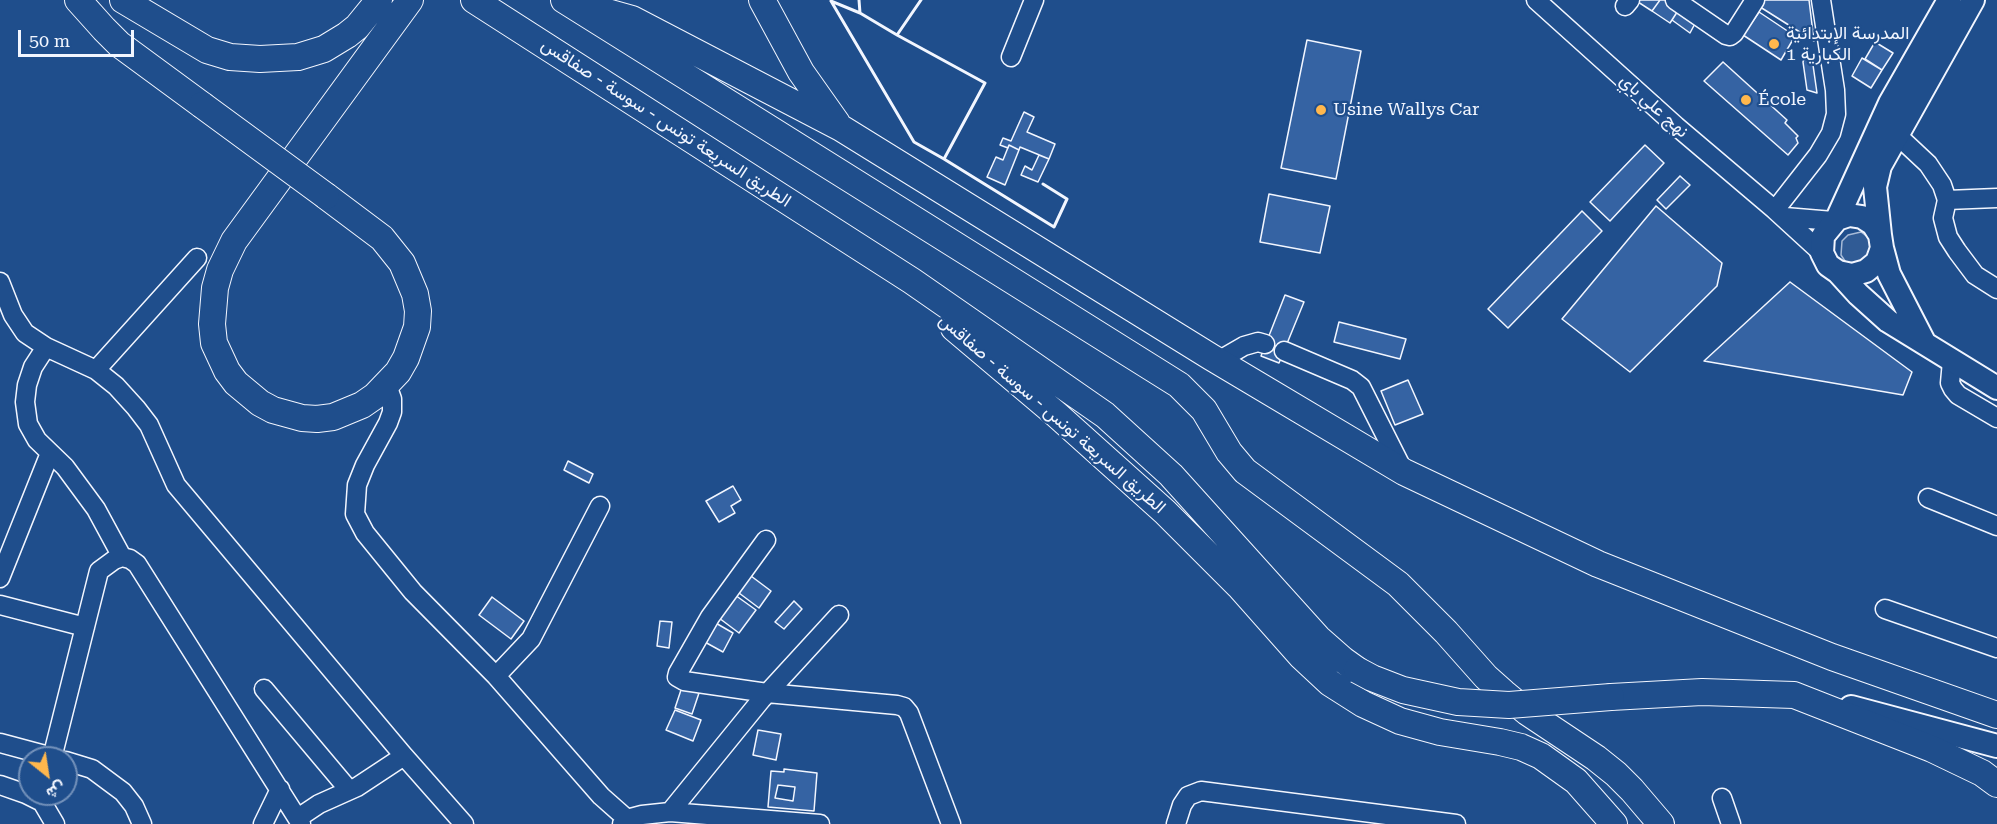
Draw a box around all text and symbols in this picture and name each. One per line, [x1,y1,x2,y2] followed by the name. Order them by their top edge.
[21,18,136,56] scale bar
[1786,23,1909,66] place label: المدرسة الإبتدائية الكبارية 1
[29,30,70,51] text: 50 m
[537,34,795,212] street label: الطريق السريعة تونس - سوسة - صفاقس
[1767,37,1781,51] marker: المدرسة الإبتدائية الكبارية 1
[1615,70,1693,142] street label: نهج علي باي
[1758,89,1806,111] place label: École
[1739,93,1753,107] marker: École
[1333,99,1480,121] place label: Usine Wallys Car
[1314,103,1328,117] marker: Usine Wallys Car
[934,309,1170,519] street label: الطريق السريعة تونس - سوسة - صفاقس
[18,746,78,806] north arrow
[43,777,69,803] text: ش

